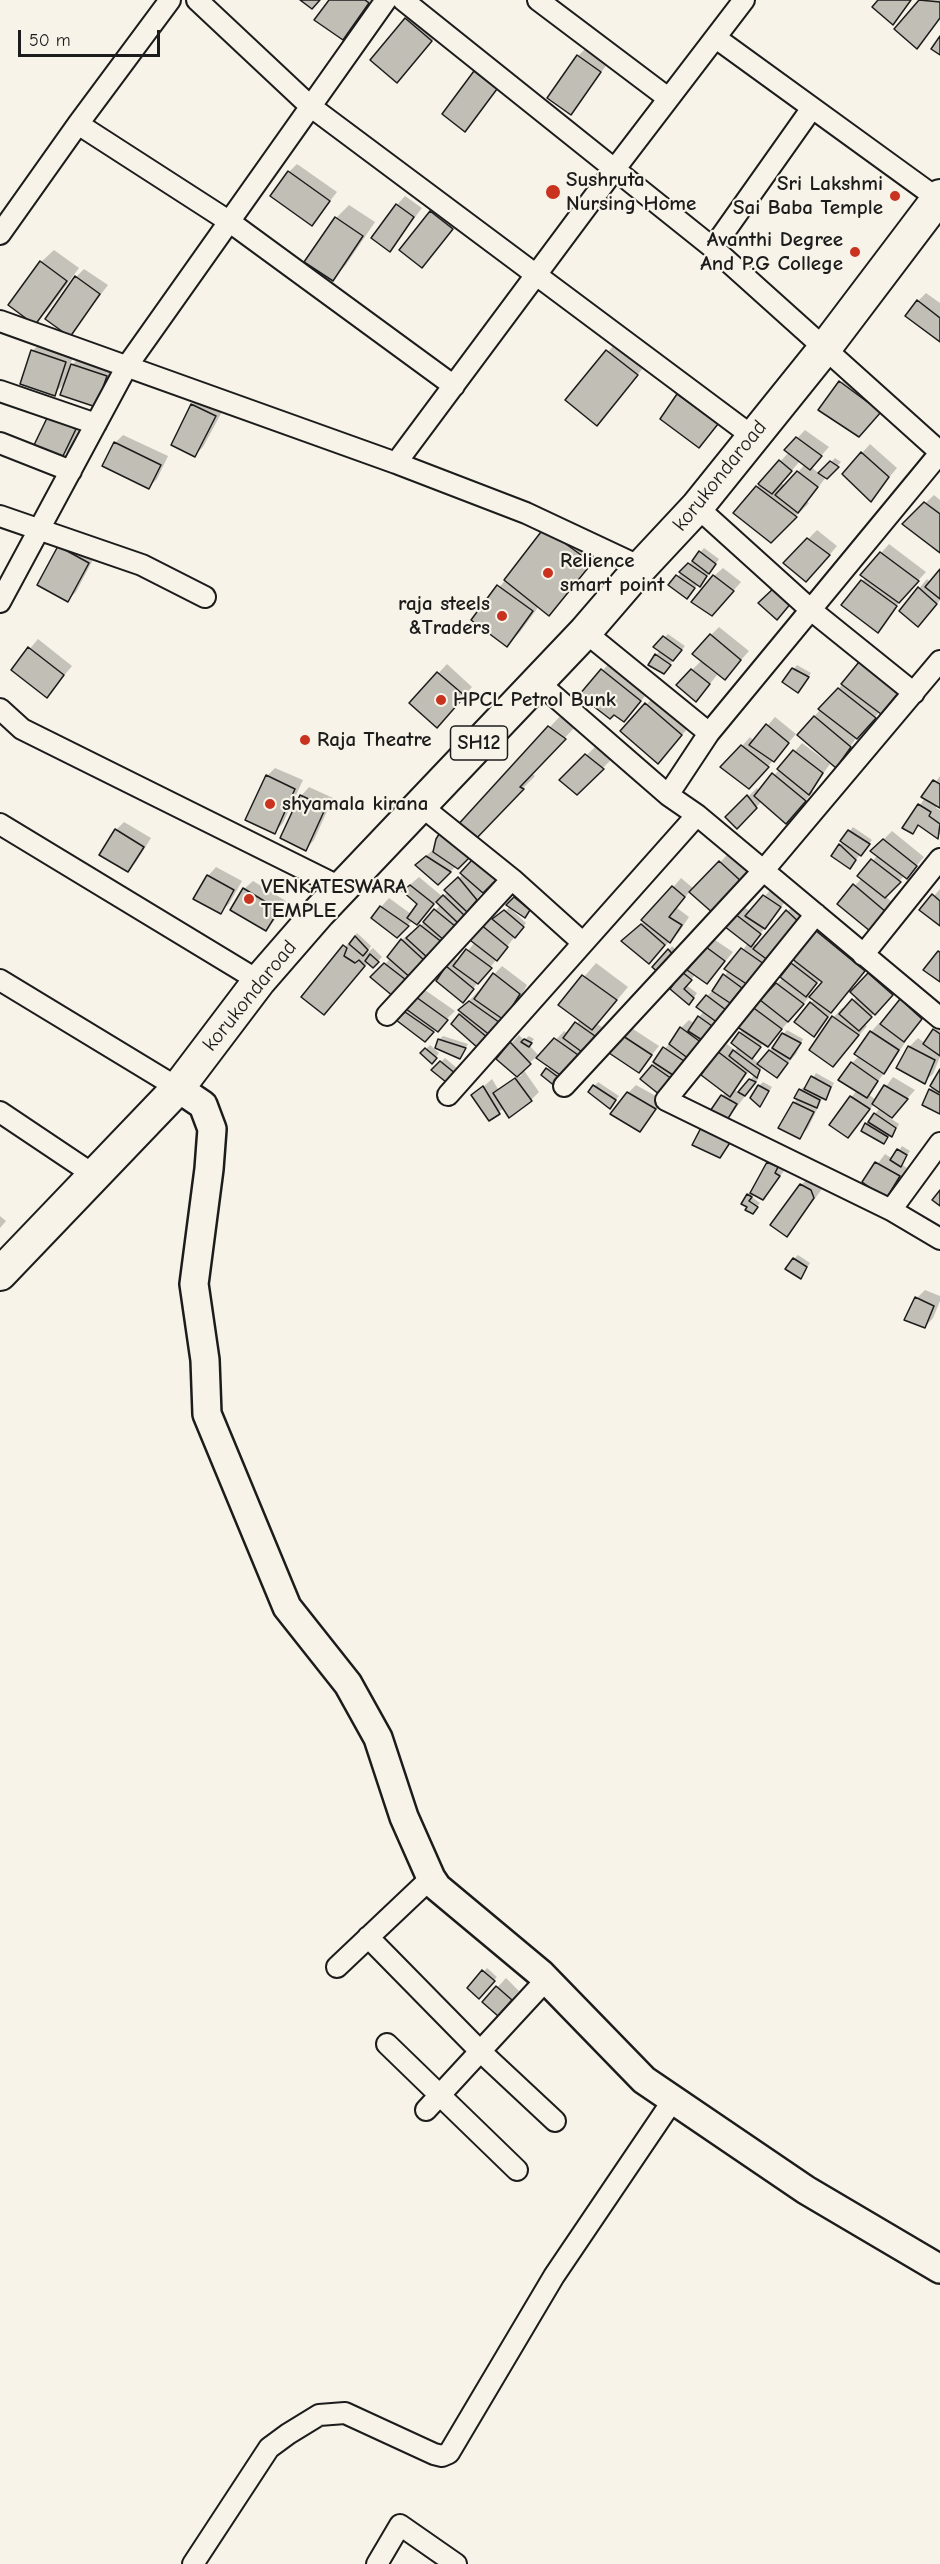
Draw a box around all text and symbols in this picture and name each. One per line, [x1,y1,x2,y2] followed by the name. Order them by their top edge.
[21,18,164,56] scale bar
[29,30,71,51] text: 50 m
[566,167,696,217] place label: Sushruta Nursing Home
[733,171,883,221] place label: Sri Lakshmi Sai Baba Temple
[544,183,562,201] marker: Sushruta Nursing Home
[888,189,902,203] marker: Sri Lakshmi Sai Baba Temple
[700,227,843,277] place label: Avanthi Degree And P.G College
[848,245,862,259] marker: Avanthi Degree And P.G College
[668,415,772,537] street label: korukondaroad
[560,548,664,598] place label: Relience smart point
[541,566,555,580] marker: Relience smart point
[398,591,490,641] place label: raja steels &Traders
[495,609,509,623] marker: raja steels &Traders
[453,687,616,713] place label: HPCL Petrol Bunk
[434,693,448,707] marker: HPCL Petrol Bunk
[450,726,508,760] road number: SH12
[317,727,432,753] place label: Raja Theatre
[298,733,312,747] marker: Raja Theatre
[282,791,428,817] place label: shyamala kirana
[263,797,277,811] marker: shyamala kirana
[261,874,407,924] place label: VENKATESWARA TEMPLE
[242,892,256,906] marker: VENKATESWARA TEMPLE
[198,935,302,1057] street label: korukondaroad

